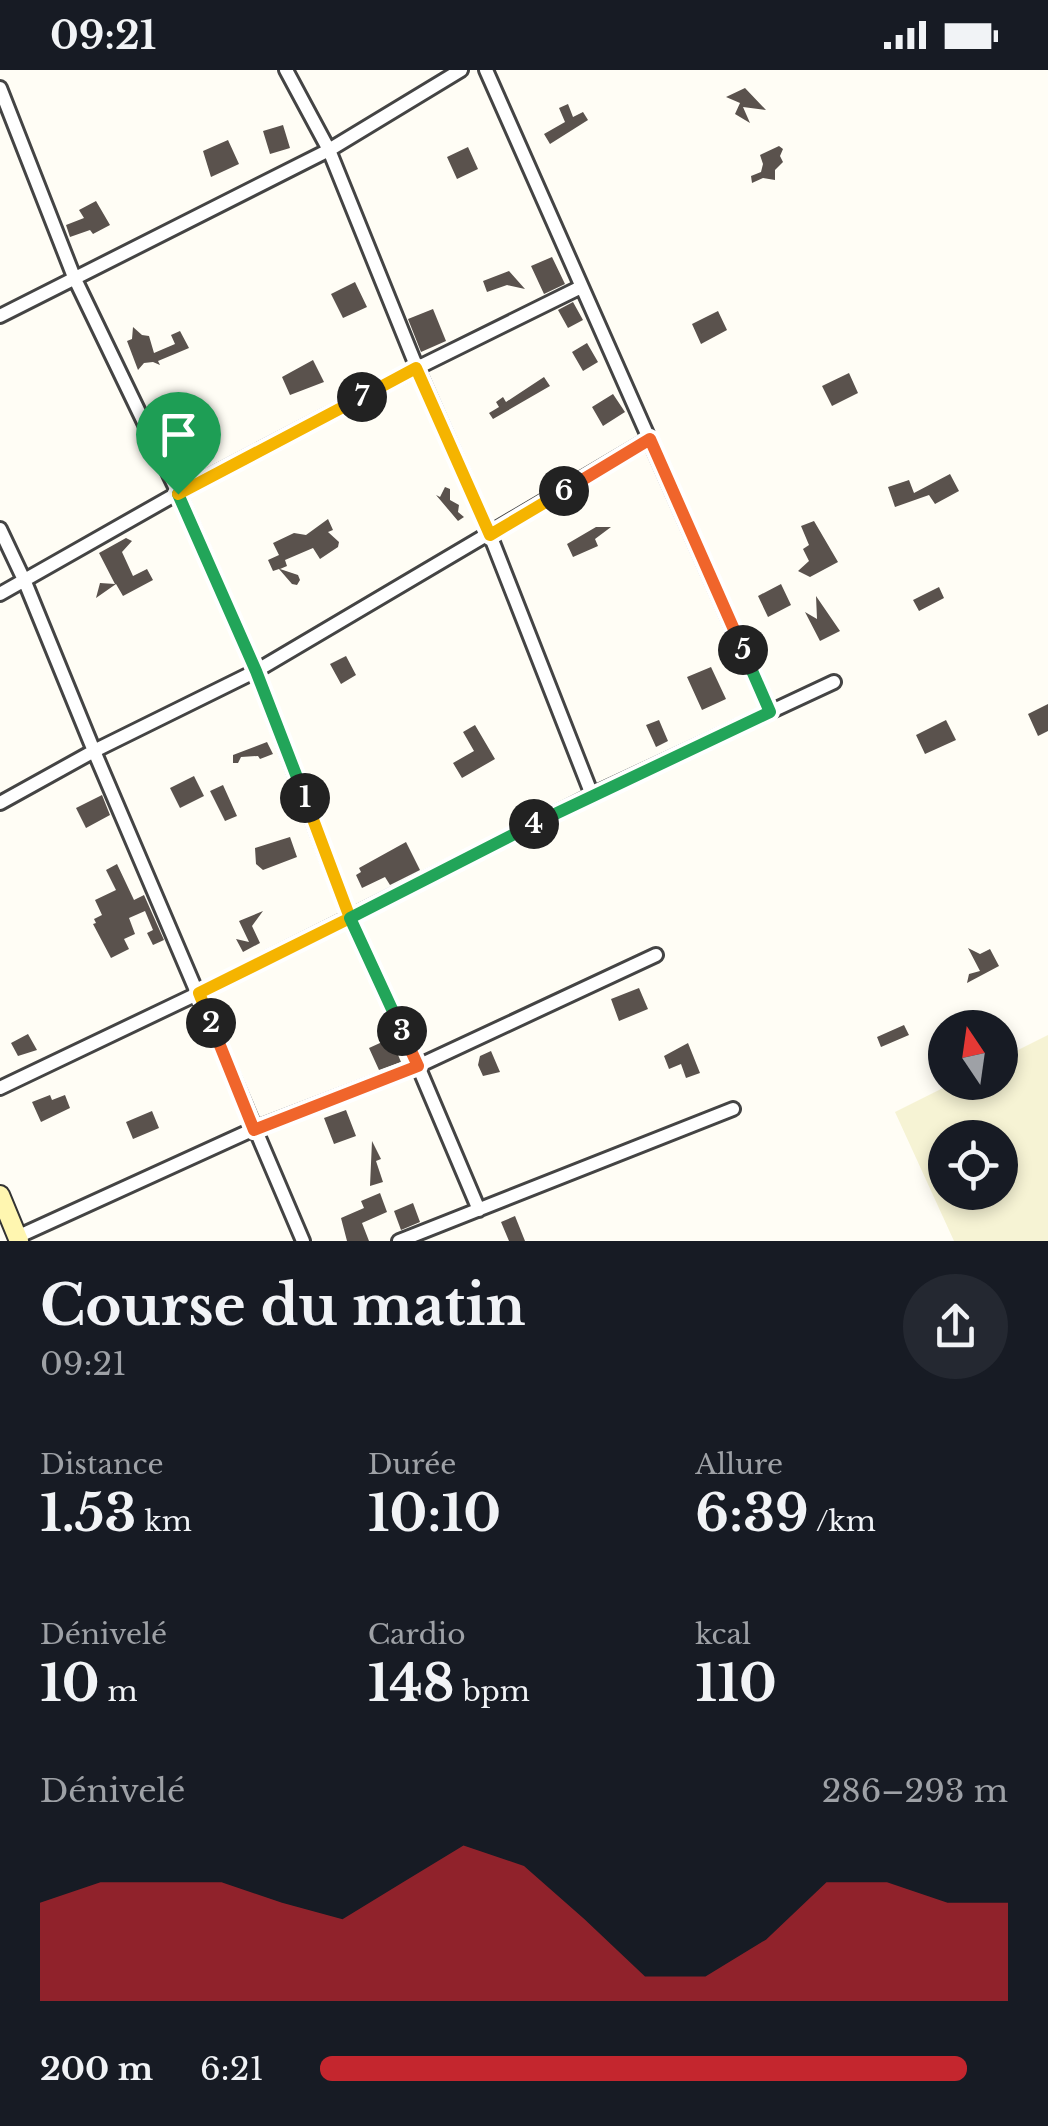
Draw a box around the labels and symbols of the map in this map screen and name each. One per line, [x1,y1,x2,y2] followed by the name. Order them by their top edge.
[337,372,387,422] pin: 7
[136,392,221,495] pin
[539,466,589,516] pin: 6
[718,625,768,675] pin: 5
[280,773,330,823] pin: 1
[509,799,559,849] pin: 4
[186,998,236,1048] pin: 2
[377,1006,427,1056] pin: 3
[928,1010,1018,1100] north arrow

